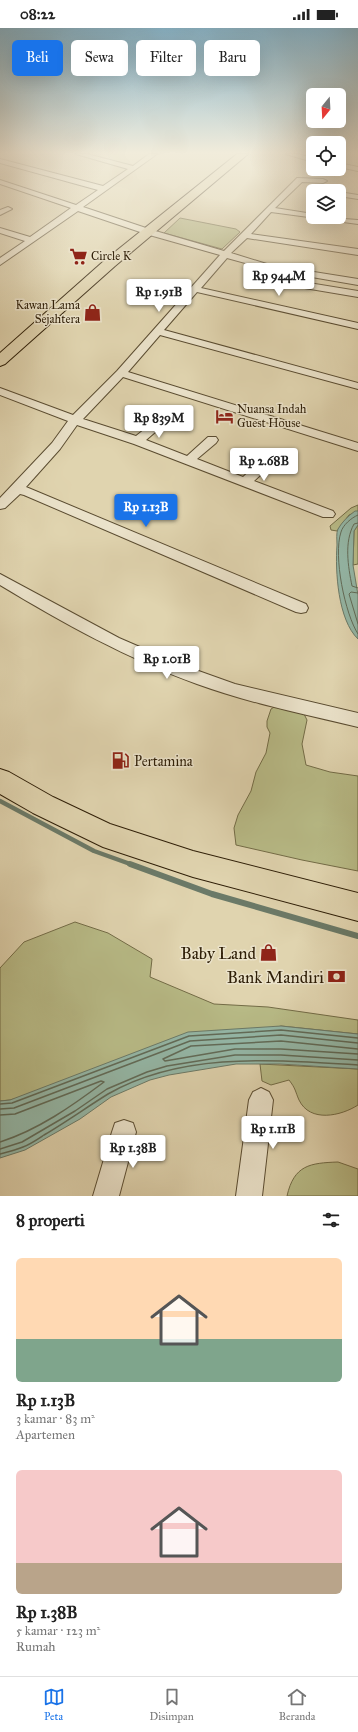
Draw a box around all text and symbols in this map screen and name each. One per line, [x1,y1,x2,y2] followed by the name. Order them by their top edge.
[20,5,55,23] text: 08:22
[12,40,63,76] chip: Beli
[71,40,128,76] chip: Sewa
[136,40,196,76] chip: Filter
[204,40,260,76] chip: Baru
[306,88,346,128] north arrow
[306,88,346,224] map controls
[306,136,346,176] button: locate
[306,184,346,224] button: layers
[68,246,88,266] supermarket icon: Circle K
[91,249,132,263] place label: Circle K
[242,263,316,297] pin: Rp 944M
[252,268,306,284] text: Rp 944M
[118,279,200,313] pin: Rp 1.91B
[136,284,182,300] text: Rp 1.91B
[15,298,81,326] place label: Kawan Lama Sejahtera
[83,302,103,322] shop icon: Kawan Lama Sejahtera
[237,402,307,430] place label: Nuansa Indah Guest House
[122,405,196,439] pin: Rp 839M
[214,406,234,426] hotel icon: Nuansa Indah Guest House
[134,410,184,426] text: Rp 839M
[223,448,305,482] pin: Rp 2.68B
[239,453,289,469] text: Rp 2.68B
[105,494,187,528] pin: Rp 1.13B
[123,499,169,515] text: Rp 1.13B
[126,646,208,680] pin: Rp 1.01B
[143,651,191,667] text: Rp 1.01B
[111,751,131,771] fuel station icon: Pertamina
[134,753,193,770] place label: Pertamina
[180,943,256,964] place label: Baby Land
[259,943,279,963] shop icon: Baby Land
[227,967,324,988] place label: Bank Mandiri
[327,967,347,987] bank icon: Bank Mandiri
[232,1116,314,1150] pin: Rp 1.11B
[250,1121,296,1137] text: Rp 1.11B
[92,1135,174,1169] pin: Rp 1.38B
[110,1140,157,1156] text: Rp 1.38B
[320,1209,342,1231] icon: filters
[16,1210,85,1231] text: 8 properti
[143,1284,215,1356] icon: home
[16,1390,75,1411] text: Rp 1.13B
[16,1411,95,1427] text: 3 kamar · 83 m²
[16,1427,75,1443] text: Apartemen
[143,1496,215,1568] icon: home
[16,1602,77,1623] text: Rp 1.38B
[16,1623,100,1639] text: 5 kamar · 123 m²
[16,1639,56,1655] text: Rumah
[43,1686,65,1723] tab: Peta
[150,1686,194,1723] tab: Disimpan
[279,1686,315,1723] tab: Beranda

